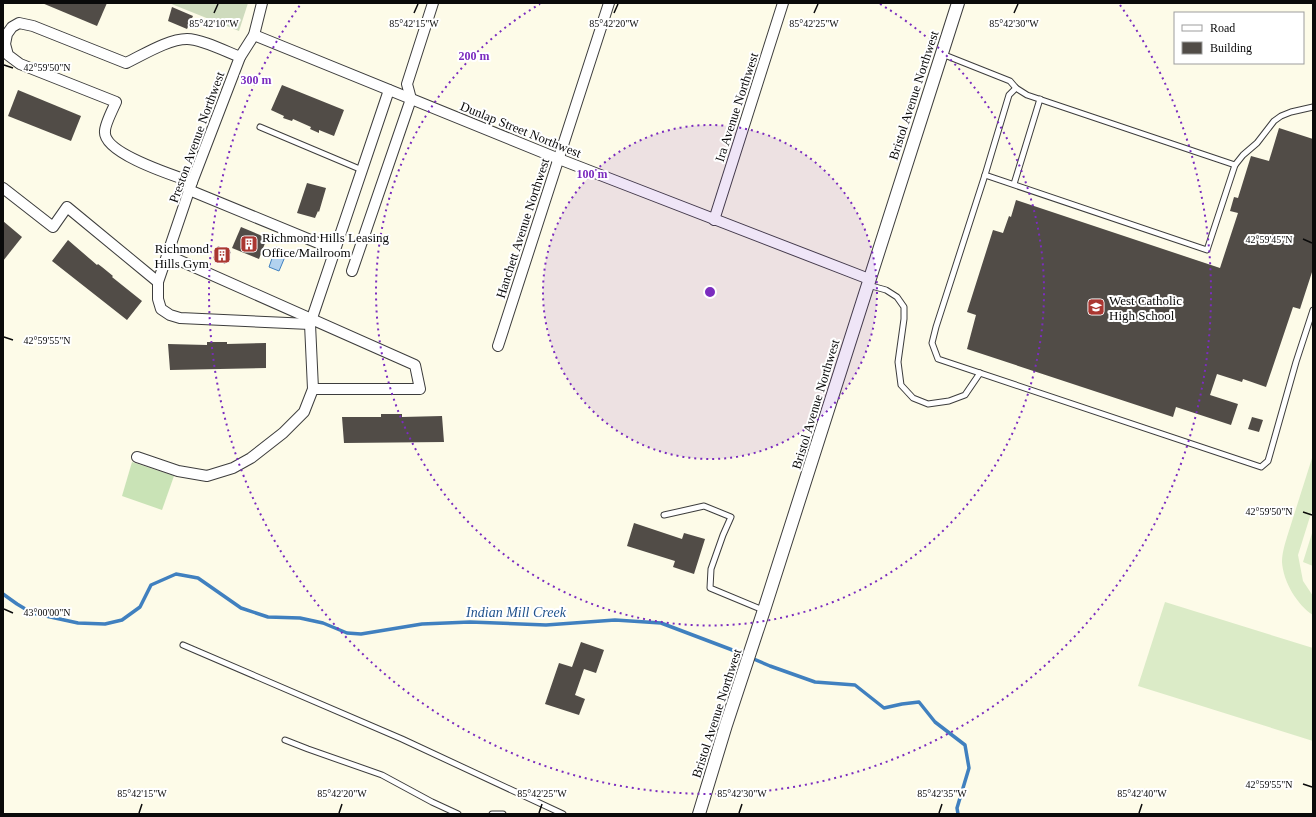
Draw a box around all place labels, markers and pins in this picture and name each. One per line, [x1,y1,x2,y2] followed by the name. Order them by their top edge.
[262,230,390,260] place label: Richmond Hills Leasing Office/Mailroom
[239,234,259,254] building icon: Richmond Hills Leasing Office/Mailroom
[154,241,209,271] place label: Richmond Hills Gym
[212,245,232,265] building icon: Richmond Hills Gym
[703,285,717,299] centre of rings
[1109,293,1182,323] place label: West Catholic High School
[1086,297,1106,317] school or university icon: West Catholic High School

